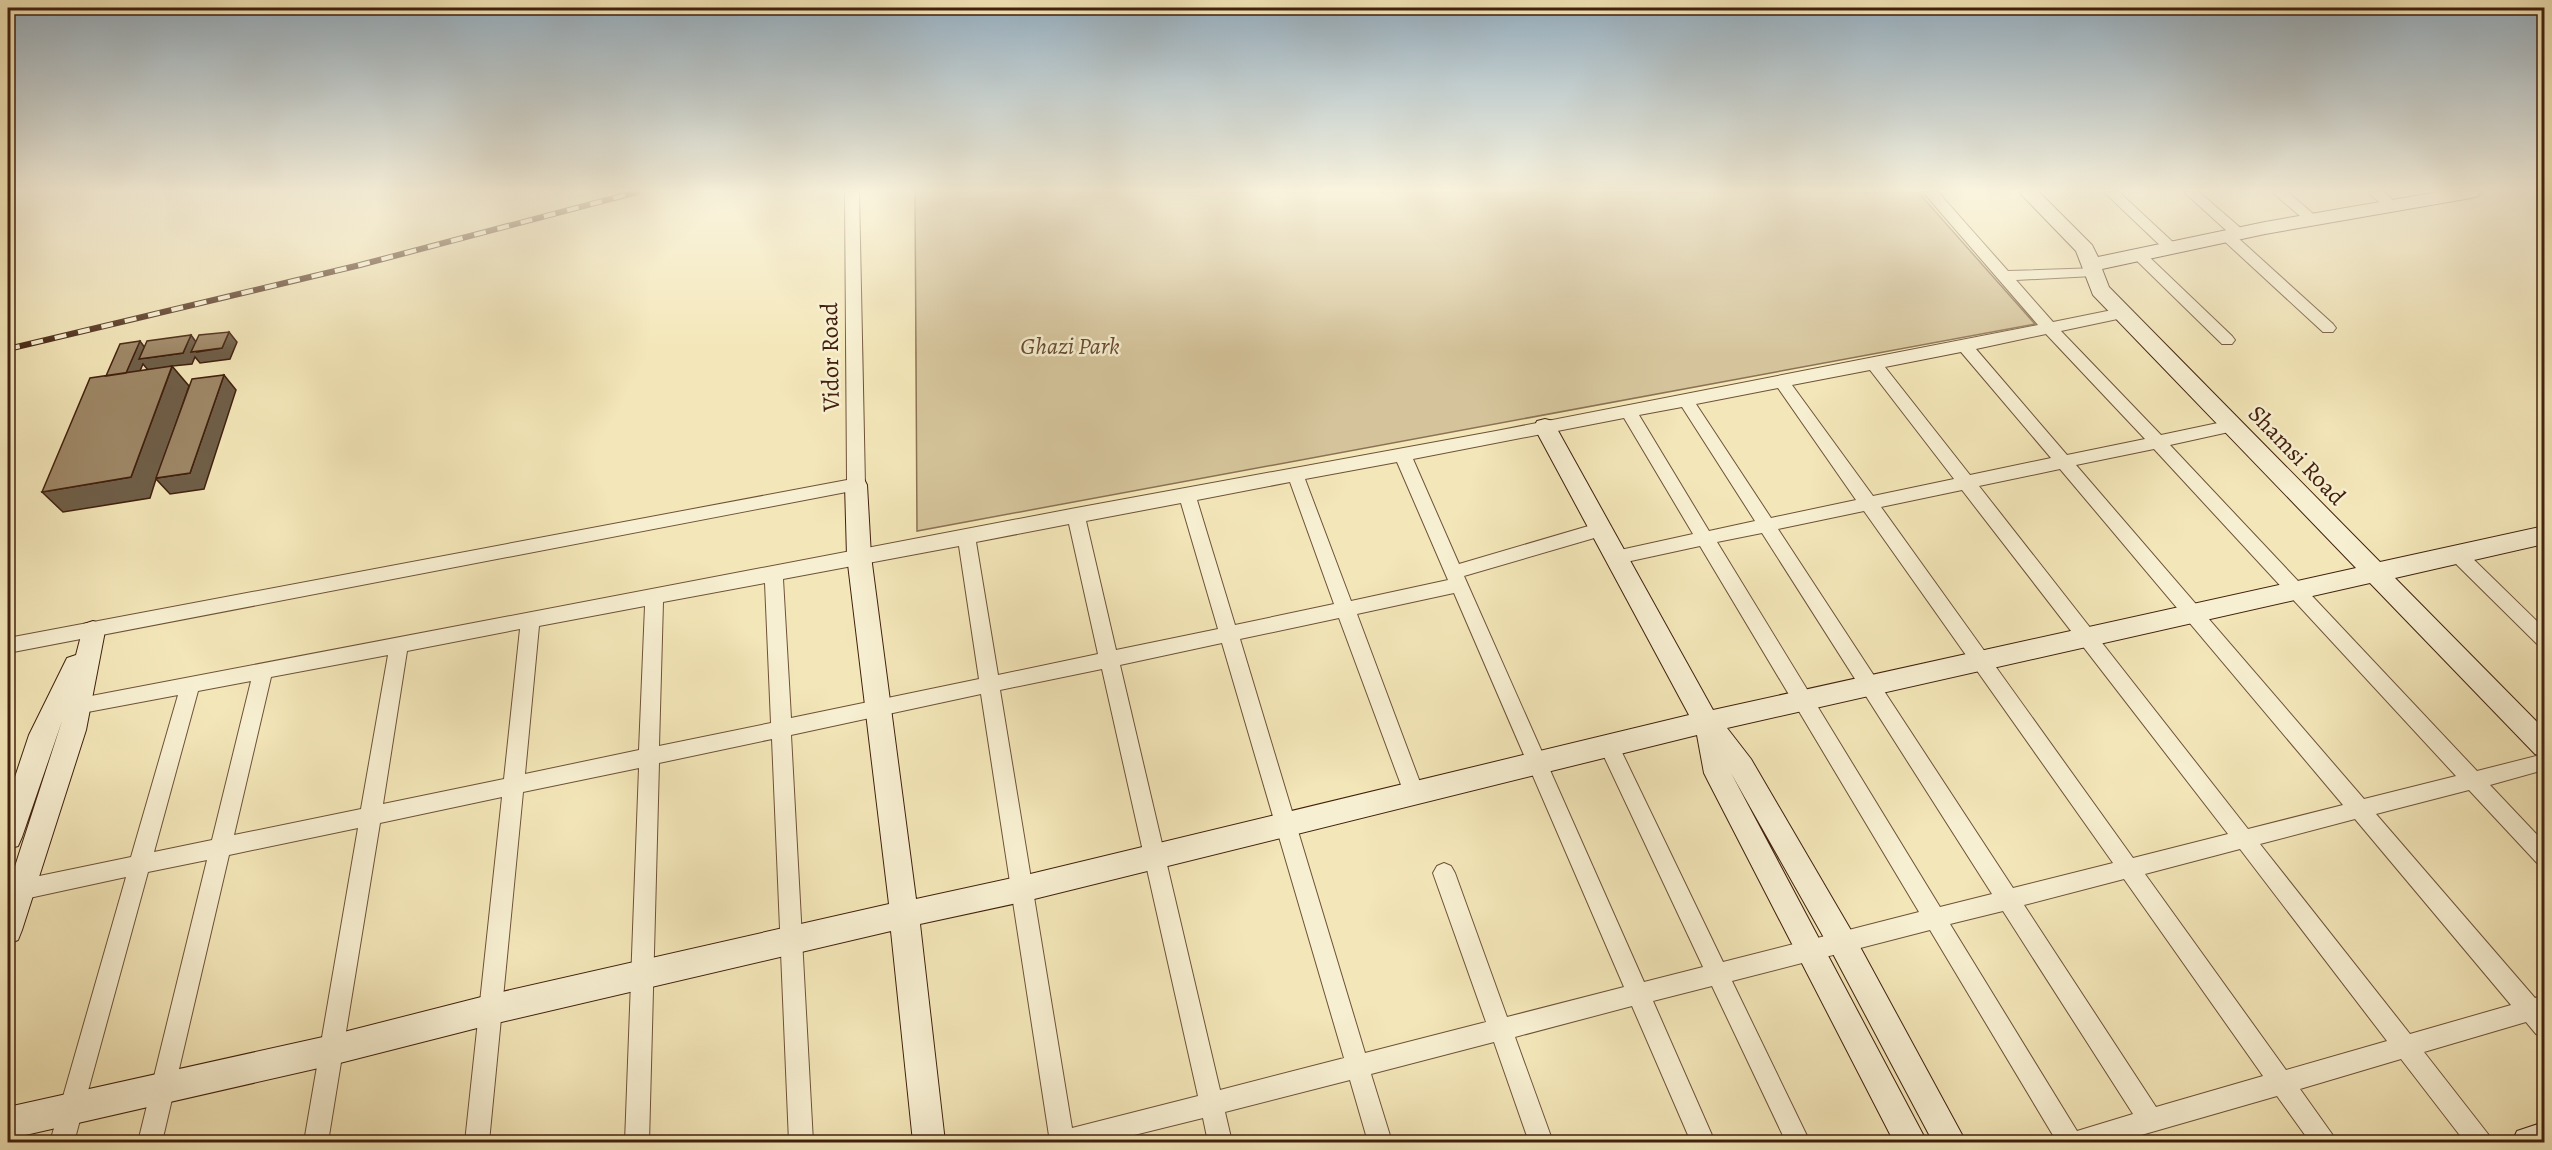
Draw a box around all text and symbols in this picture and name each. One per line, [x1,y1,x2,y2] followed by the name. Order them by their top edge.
[813,302,847,413] street label: Vidor Road
[1020,330,1120,362] park label: Ghazi Park
[2241,398,2353,512] street label: Shamsi Road

